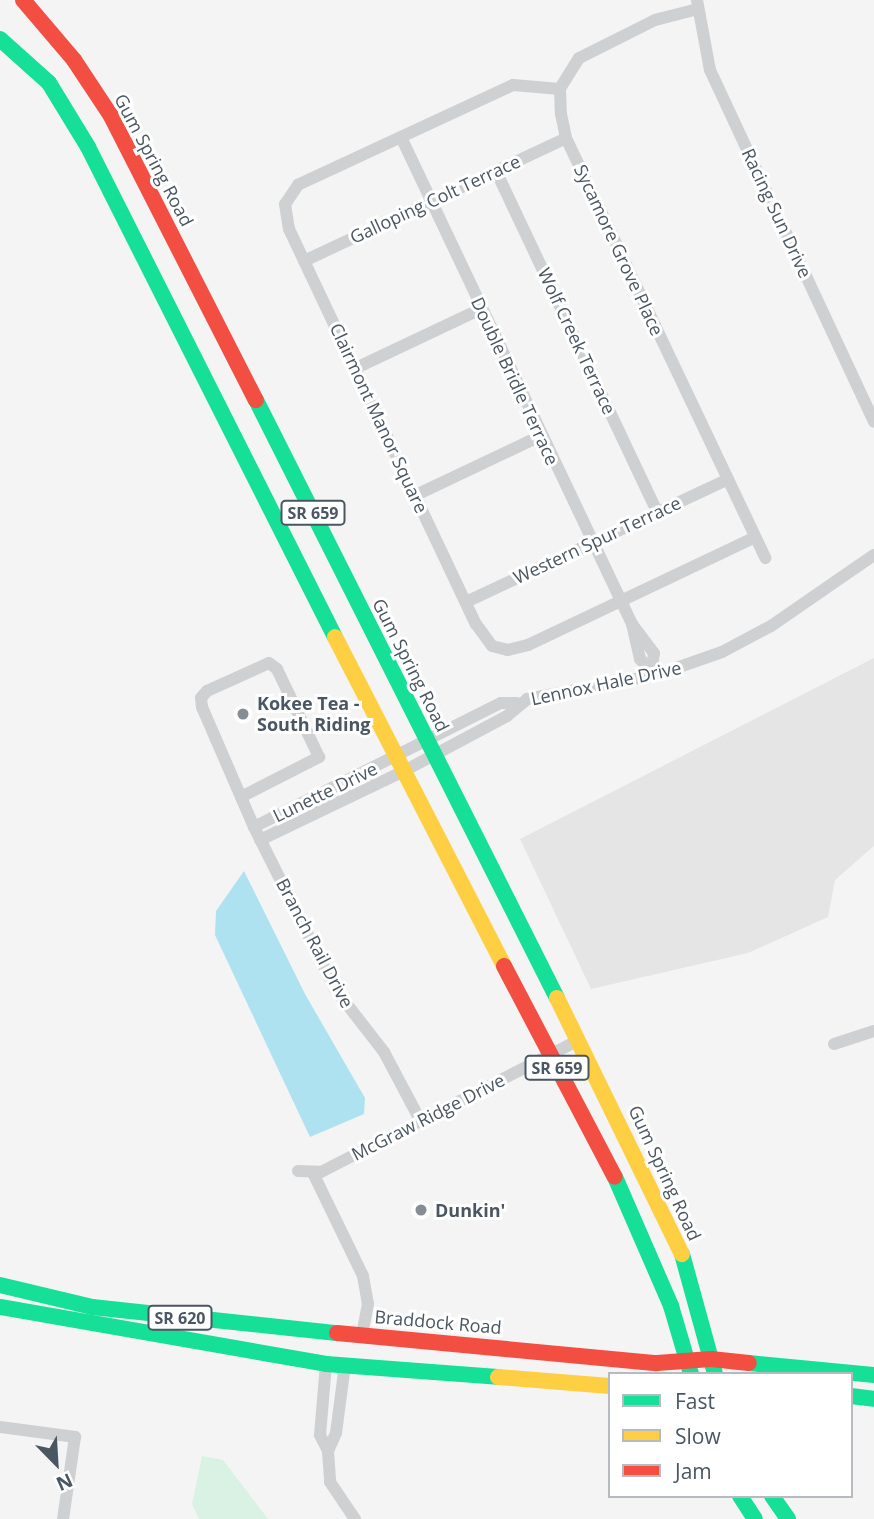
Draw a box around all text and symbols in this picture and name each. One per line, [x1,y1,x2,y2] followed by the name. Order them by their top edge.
[110,90,198,230] street label: Gum Spring Road
[738,145,816,281] street label: Racing Sun Drive
[346,150,524,248] street label: Galloping Colt Terrace
[570,161,668,339] street label: Sycamore Grove Place
[534,264,620,418] street label: Wolf Creek Terrace
[467,294,563,468] street label: Double Bridle Terrace
[325,320,433,516] street label: Clairmont Manor Square
[510,492,684,588] street label: Western Spur Terrace
[280,500,346,526] road number: SR 659
[368,595,454,735] street label: Gum Spring Road
[529,657,683,709] street label: Lennox Hale Drive
[257,693,370,736] place label: Kokee Tea - South Riding
[235,706,251,722] marker: Kokee Tea - South Riding
[269,757,381,827] street label: Lunette Drive
[272,875,358,1011] street label: Branch Rail Drive
[524,1056,590,1080] road number: SR 659
[348,1069,508,1165] street label: McGraw Ridge Drive
[624,1102,706,1244] street label: Gum Spring Road
[435,1199,505,1221] place label: Dunkin'
[413,1202,429,1218] marker: Dunkin'
[147,1306,213,1330] road number: SR 620
[374,1306,502,1338] street label: Braddock Road
[608,1372,853,1498] legend
[675,1387,715,1415] text: Fast
[675,1422,721,1450] text: Slow
[21,1428,91,1498] north arrow
[675,1457,712,1485] text: Jam
[52,1467,77,1497] text: N

